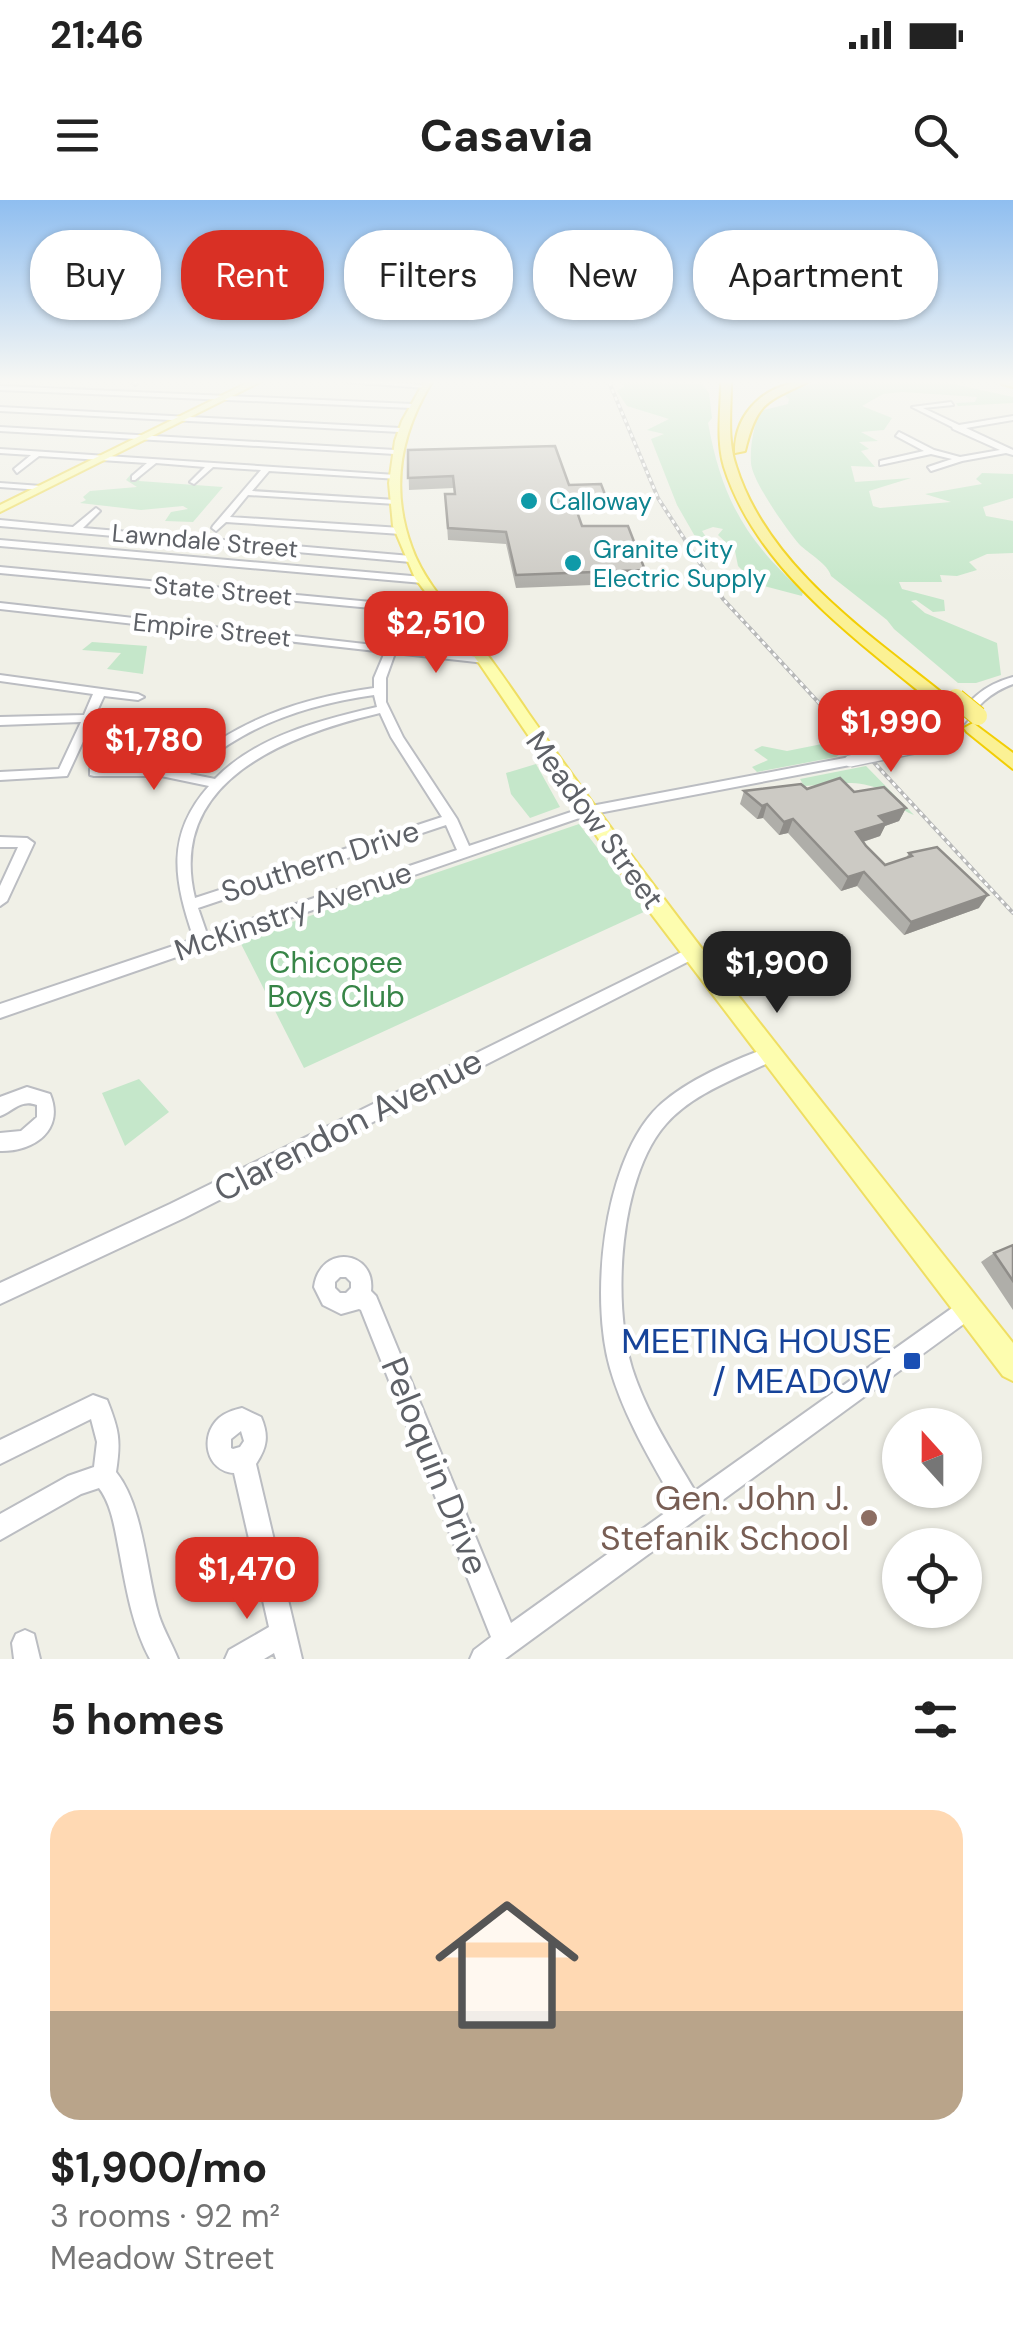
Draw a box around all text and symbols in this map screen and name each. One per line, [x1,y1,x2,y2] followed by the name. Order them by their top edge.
[50,10,144,60] text: 21:46
[420,106,593,165] text: Casavia
[50,108,105,163] icon: menu
[908,108,963,163] icon: search
[30,230,161,320] chip: Buy
[181,230,324,320] chip: Rent
[344,230,513,320] chip: Filters
[533,230,673,320] chip: New
[693,230,938,320] chip: Apartment
[549,485,652,518] place label: Calloway
[518,490,540,512] marker: Calloway
[111,516,299,566] street label: Lawndale Street
[593,533,767,595] place label: Granite City Electric Supply
[562,552,584,574] marker: Granite City Electric Supply
[152,569,294,613] street label: State Street
[355,591,517,676] pin: $2,510
[386,602,486,644] text: $2,510
[131,605,293,655] street label: Empire Street
[810,690,972,775] pin: $1,990
[840,701,942,743] text: $1,990
[73,708,235,793] pin: $1,780
[105,719,203,761] text: $1,780
[517,723,673,917] street label: Meadow Street
[216,811,424,911] street label: Southern Drive
[169,852,417,970] street label: McKinstry Avenue
[696,931,858,1016] pin: $1,900
[725,942,829,984] text: $1,900
[267,943,405,1016] park label: Chicopee Boys Club
[206,1037,490,1213] street label: Clarendon Avenue
[621,1318,892,1404] place label: MEETING HOUSE / MEADOW
[901,1350,923,1372] marker: MEETING HOUSE / MEADOW
[371,1351,499,1581] street label: Peloquin Drive
[882,1408,982,1508] north arrow
[882,1408,982,1628] map controls
[600,1475,849,1561] place label: Gen. John J. Stefanik School
[858,1507,880,1529] marker: Gen. John J. Stefanik School
[882,1528,982,1628] button: locate
[166,1537,328,1622] pin: $1,470
[197,1548,297,1590] text: $1,470
[50,1692,225,1747] text: 5 homes
[908,1692,963,1747] icon: filters
[417,1875,597,2055] icon: home
[50,2140,267,2195] text: $1,900/mo
[50,2195,280,2237] text: 3 rooms · 92 m²
[50,2237,275,2279] text: Meadow Street

